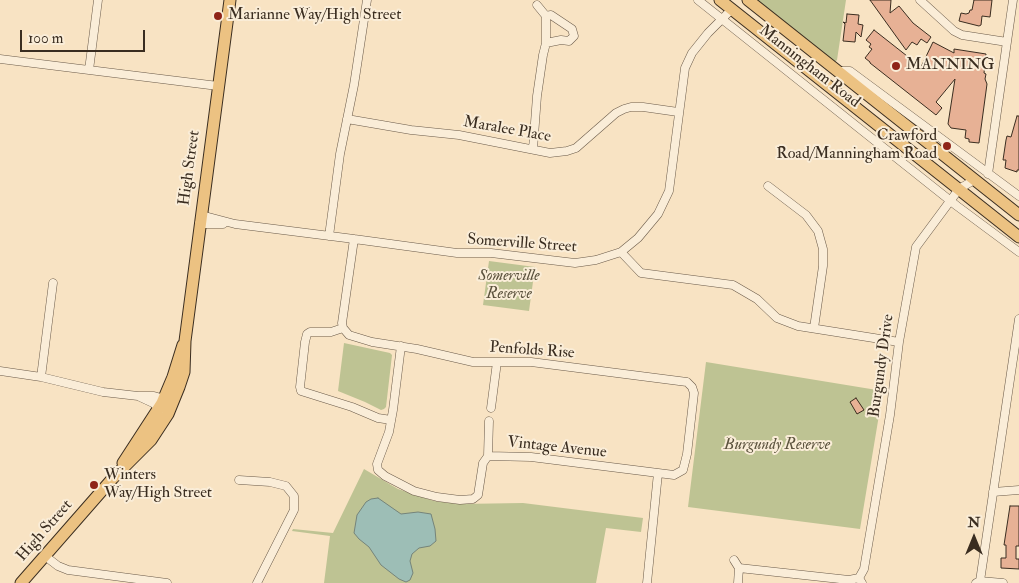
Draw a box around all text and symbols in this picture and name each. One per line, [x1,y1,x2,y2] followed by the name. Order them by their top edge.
[228,6,401,26] place label: Marianne Way/High Street
[212,10,224,22] marker: Marianne Way/High Street
[22,20,148,52] scale bar
[755,22,863,112] street label: Manningham Road
[28,29,63,48] text: 100 m
[906,56,994,76] place label: MANNING
[890,60,902,72] marker: MANNING
[462,113,552,147] street label: Maralee Place
[776,127,937,165] place label: Crawford Road/Manningham Road
[175,129,205,207] street label: High Street
[941,140,953,152] marker: Crawford Road/Manningham Road
[467,231,577,257] street label: Somerville Street
[478,267,540,305] park label: Somerville Reserve
[865,313,899,419] street label: Burgundy Drive
[489,338,575,364] street label: Penfolds Rise
[506,433,608,463] street label: Vintage Avenue
[724,436,830,456] park label: Burgundy Reserve
[104,466,212,504] place label: Winters Way/High Street
[88,479,100,491] marker: Winters Way/High Street
[13,496,77,566] street label: High Street
[949,513,999,563] north arrow
[968,514,980,531] text: N

